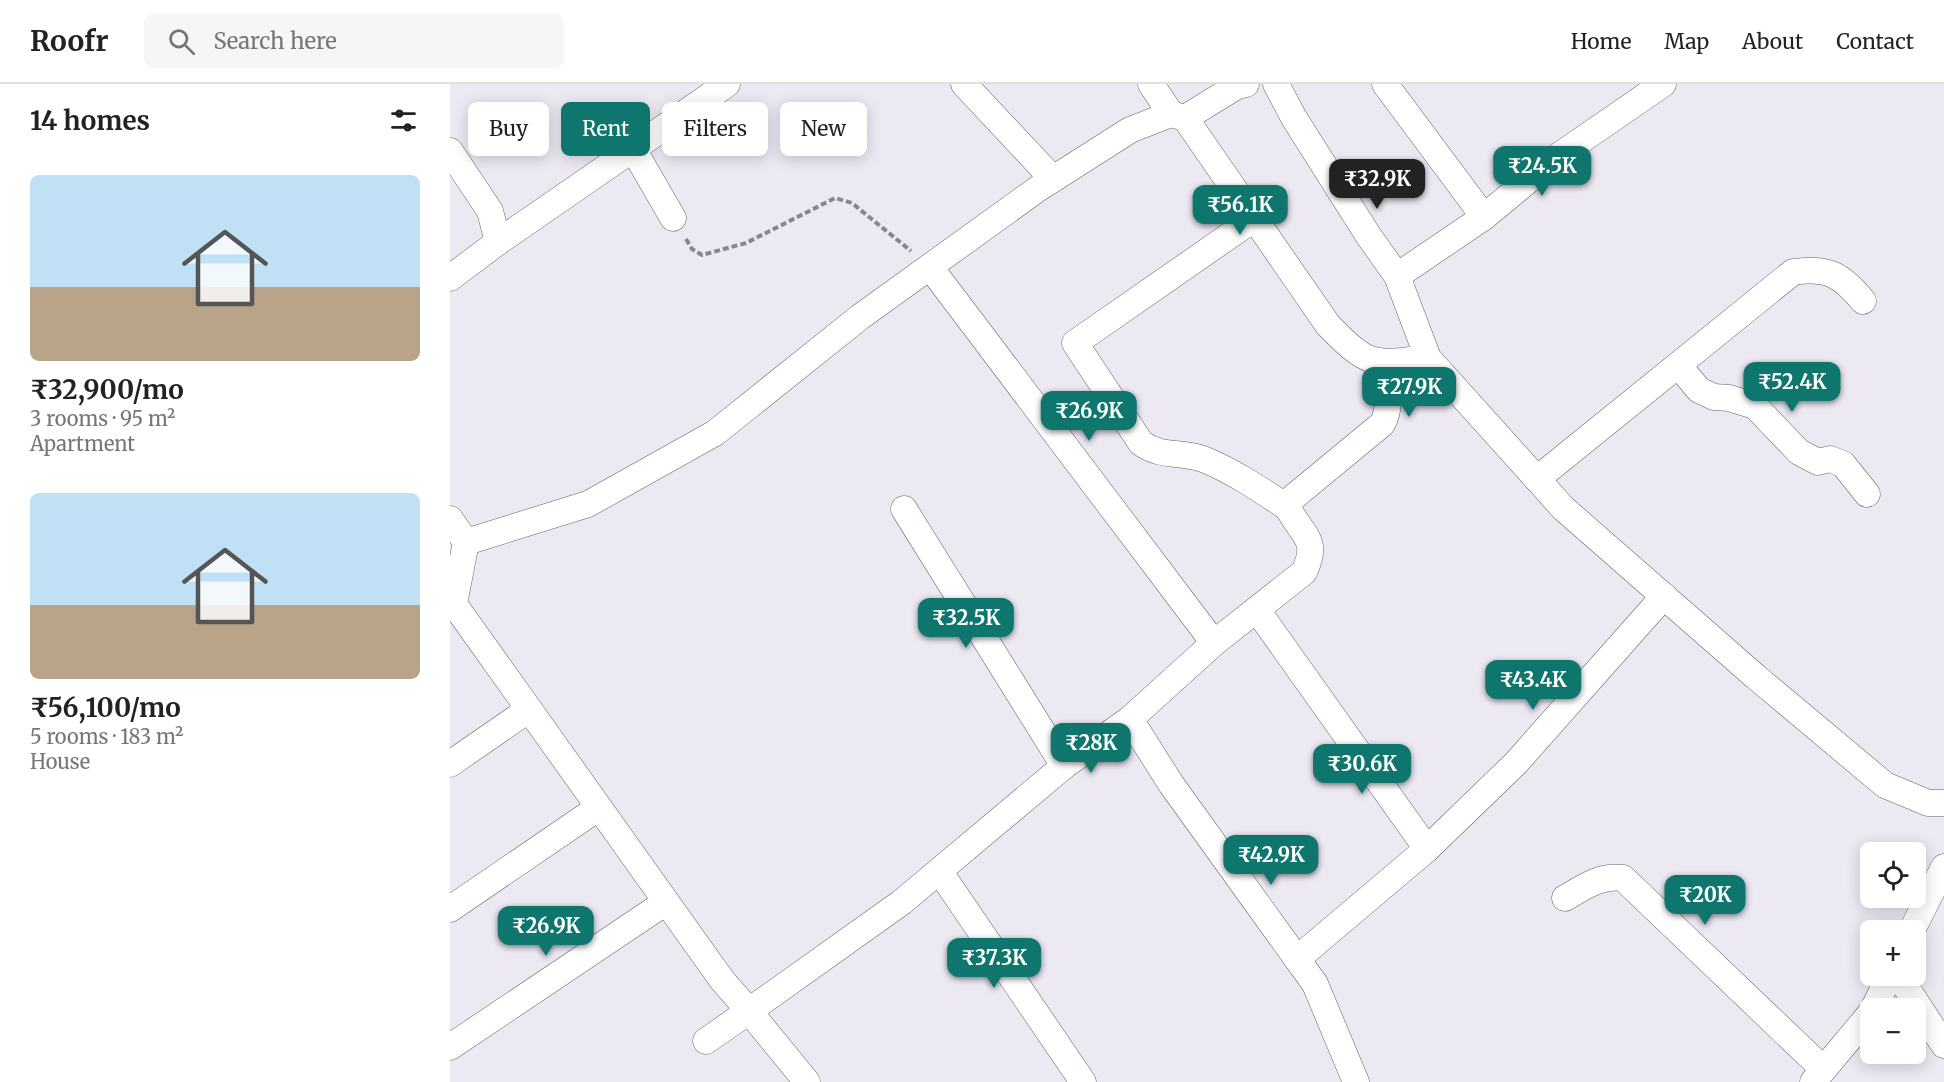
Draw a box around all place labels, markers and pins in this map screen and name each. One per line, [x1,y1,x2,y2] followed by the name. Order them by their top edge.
[1493,146,1591,197] pin: ₹24.5K
[1328,159,1426,210] pin: ₹32.9K
[1191,185,1289,236] pin: ₹56.1K
[1743,362,1841,413] pin: ₹52.4K
[1360,367,1458,418] pin: ₹27.9K
[1040,391,1138,442] pin: ₹26.9K
[917,598,1015,649] pin: ₹32.5K
[1484,660,1582,711] pin: ₹43.4K
[1055,723,1127,774] pin: ₹28K
[1313,744,1411,795] pin: ₹30.6K
[1222,835,1320,886] pin: ₹42.9K
[1669,875,1741,926] pin: ₹20K
[497,906,595,957] pin: ₹26.9K
[945,938,1043,989] pin: ₹37.3K

